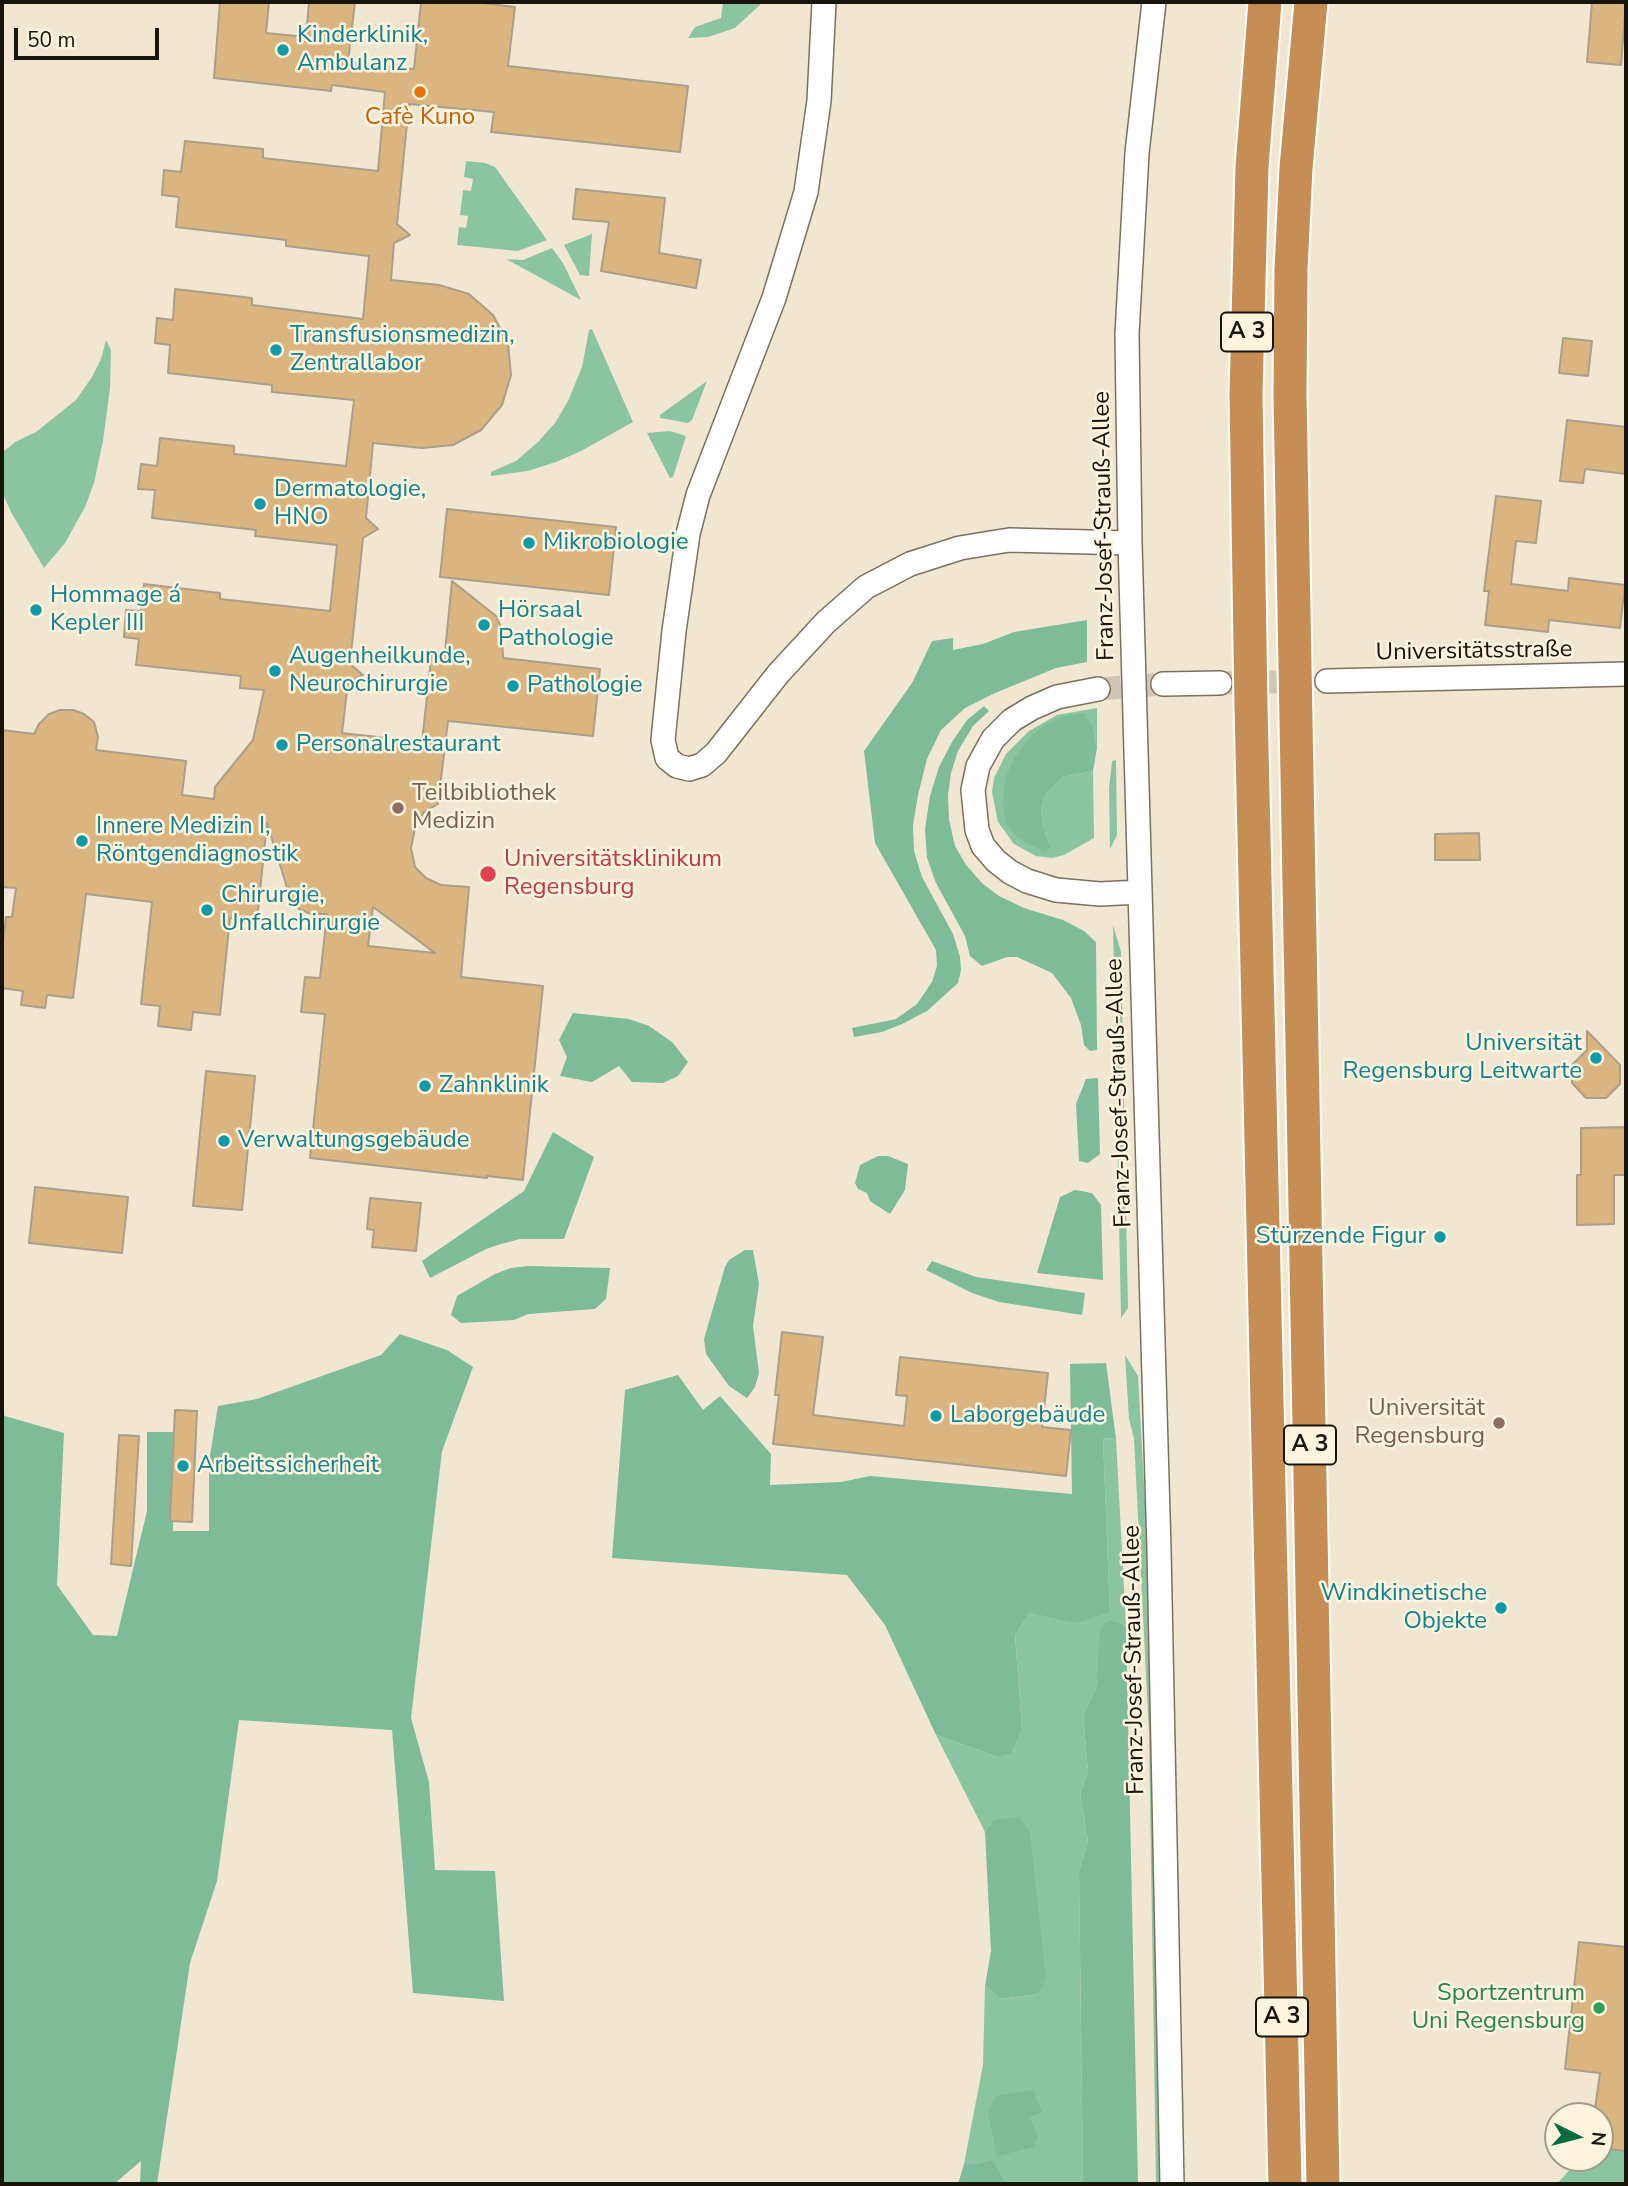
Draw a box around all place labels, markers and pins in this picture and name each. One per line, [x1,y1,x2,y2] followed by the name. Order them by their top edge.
[297,22,428,78] place label: Kinderklinik, Ambulanz
[275,42,291,58] marker: Kinderklinik, Ambulanz
[412,84,428,100] marker: Cafè Kuno
[365,104,475,132] place label: Cafè Kuno
[290,322,515,378] place label: Transfusionsmedizin, Zentrallabor
[268,342,284,358] marker: Transfusionsmedizin, Zentrallabor
[274,476,426,532] place label: Dermatologie, HNO
[252,496,268,512] marker: Dermatologie, HNO
[543,529,689,557] place label: Mikrobiologie
[521,535,537,551] marker: Mikrobiologie
[50,582,181,638] place label: Hommage á Kepler III
[498,597,613,653] place label: Hörsaal Pathologie
[28,602,44,618] marker: Hommage á Kepler III
[476,617,492,633] marker: Hörsaal Pathologie
[289,643,471,699] place label: Augenheilkunde, Neurochirurgie
[267,663,283,679] marker: Augenheilkunde, Neurochirurgie
[527,672,642,700] place label: Pathologie
[505,678,521,694] marker: Pathologie
[296,731,501,759] place label: Personalrestaurant
[274,737,290,753] marker: Personalrestaurant
[412,780,556,836] place label: Teilbibliothek Medizin
[390,800,406,816] marker: Teilbibliothek Medizin
[96,813,298,869] place label: Innere Medizin I, Röntgendiagnostik
[74,833,90,849] marker: Innere Medizin I, Röntgendiagnostik
[504,846,722,902] place label: Universitätsklinikum Regensburg
[478,864,498,884] marker: Universitätsklinikum Regensburg
[221,882,380,938] place label: Chirurgie, Unfallchirurgie
[199,902,215,918] marker: Chirurgie, Unfallchirurgie
[1343,1030,1582,1086] place label: Universität Regensburg Leitwarte
[1588,1050,1604,1066] marker: Universität Regensburg Leitwarte
[439,1072,549,1100] place label: Zahnklinik
[417,1078,433,1094] marker: Zahnklinik
[238,1127,470,1155] place label: Verwaltungsgebäude
[216,1133,232,1149] marker: Verwaltungsgebäude
[1256,1223,1426,1251] place label: Stürzende Figur
[1432,1229,1448,1245] marker: Stürzende Figur
[1354,1395,1485,1451] place label: Universität Regensburg
[950,1402,1105,1430] place label: Laborgebäude
[928,1408,944,1424] marker: Laborgebäude
[1491,1415,1507,1431] marker: Universität Regensburg
[197,1452,379,1480] place label: Arbeitssicherheit
[175,1458,191,1474] marker: Arbeitssicherheit
[1320,1580,1487,1636] place label: Windkinetische Objekte
[1493,1600,1509,1616] marker: Windkinetische Objekte
[1412,1980,1585,2036] place label: Sportzentrum Uni Regensburg
[1591,2000,1607,2016] marker: Sportzentrum Uni Regensburg

